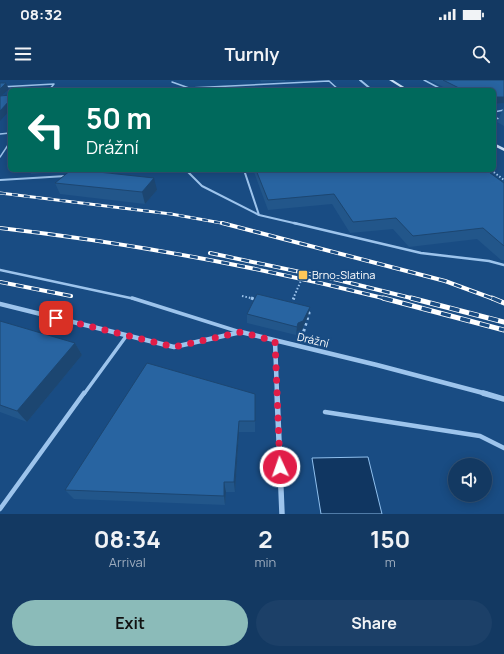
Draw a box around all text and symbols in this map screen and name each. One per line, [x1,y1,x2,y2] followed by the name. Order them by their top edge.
[20,4,62,25] text: 08:32
[225,42,279,66] text: Turnly
[12,43,34,65] icon: menu
[470,43,492,65] icon: search
[86,99,152,137] text: 50 m
[20,104,72,156] icon: left
[86,135,139,159] text: Drážní
[312,267,375,282] place label: Brno-Slatina
[297,269,309,281] marker: Brno-Slatina
[39,301,73,335] pin
[45,307,67,329] icon: arrive
[296,329,331,351] street label: Drážní
[259,446,301,488] position arrow
[448,458,492,502] map controls
[448,458,492,502] button: sound
[94,522,161,555] text: 08:34
[258,522,273,555] text: 2
[370,522,410,555] text: 150
[109,553,146,571] text: Arrival
[255,553,276,571] text: min
[385,553,396,571] text: m
[12,600,248,646] button: Exit
[256,600,492,646] button: Share

